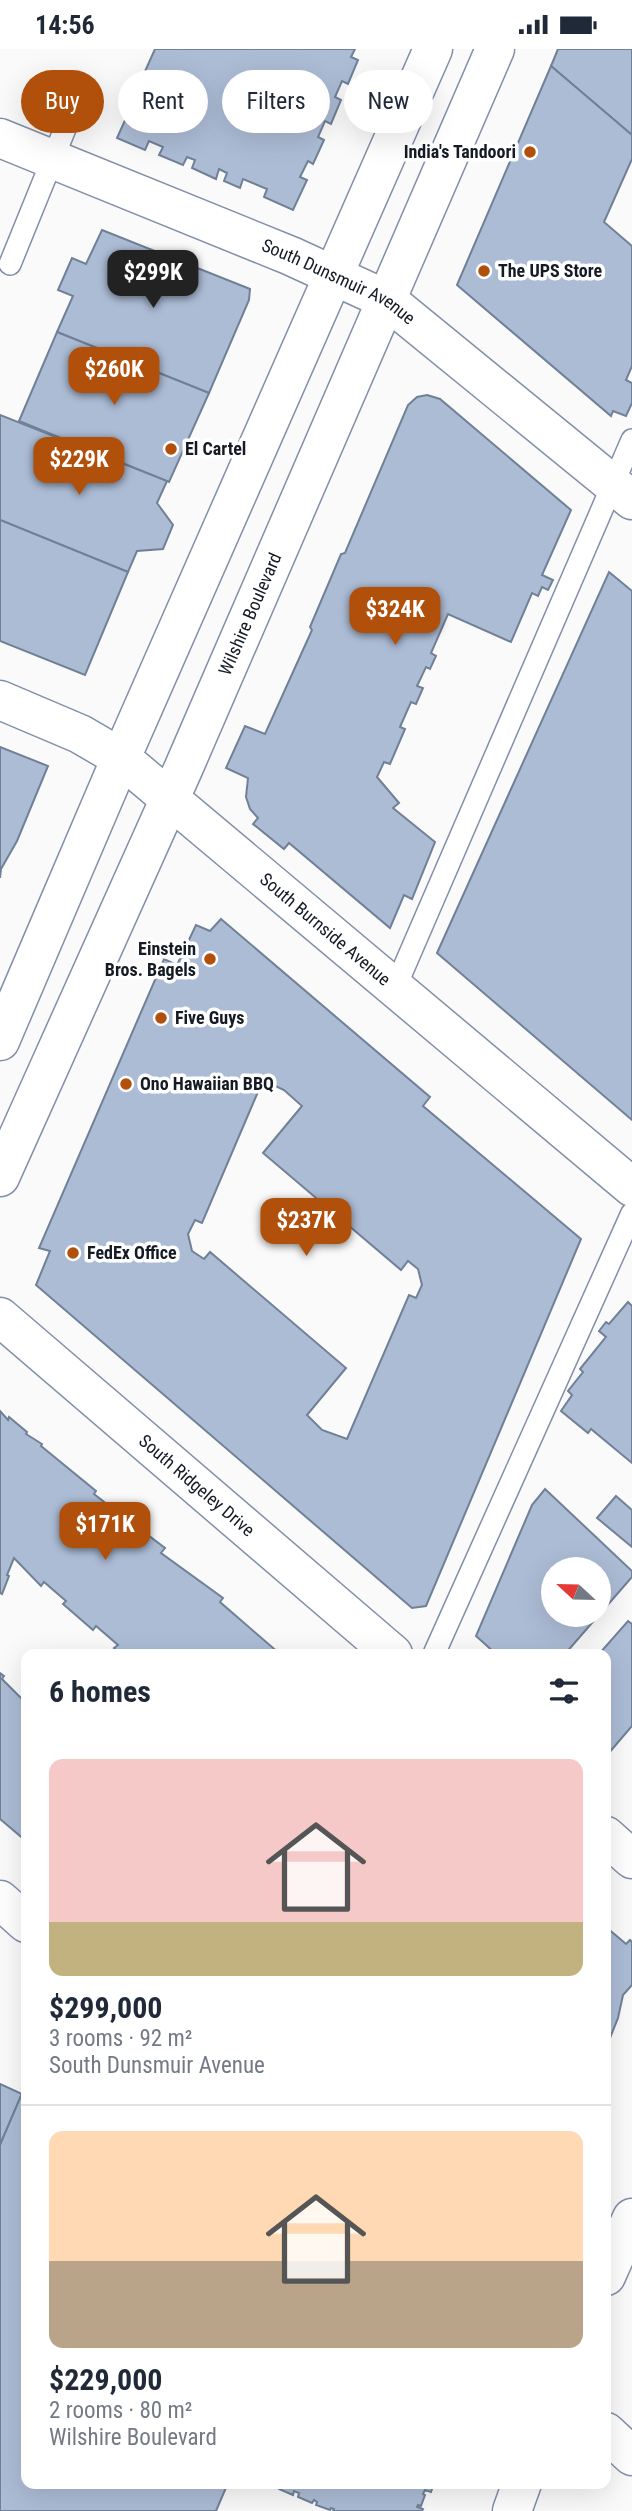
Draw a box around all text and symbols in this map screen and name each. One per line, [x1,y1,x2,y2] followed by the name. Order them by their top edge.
[35,10,95,40] text: 14:56
[21,70,104,133] chip: Buy
[118,70,208,133] chip: Rent
[222,70,330,133] chip: Filters
[344,70,433,133] chip: New
[404,141,516,162] place label: India's Tandoori
[522,144,538,160] marker: India's Tandoori
[259,234,419,329] street label: South Dunsmuir Avenue
[104,251,202,310] pin: $299K
[123,259,183,286] text: $299K
[498,260,602,281] place label: The UPS Store
[476,263,492,279] marker: The UPS Store
[65,347,163,407] pin: $260K
[84,356,144,383] text: $260K
[30,437,128,497] pin: $229K
[185,438,246,459] place label: El Cartel
[163,441,179,457] marker: El Cartel
[49,446,109,473] text: $229K
[214,549,286,678] street label: Wilshire Boulevard
[346,587,444,647] pin: $324K
[365,596,425,623] text: $324K
[256,868,395,990] street label: South Burnside Avenue
[105,938,196,980] place label: Einstein Bros. Bagels
[202,951,218,967] marker: Einstein Bros. Bagels
[175,1007,244,1028] place label: Five Guys
[153,1010,169,1026] marker: Five Guys
[140,1073,274,1094] place label: Ono Hawaiian BBQ
[118,1076,134,1092] marker: Ono Hawaiian BBQ
[257,1199,355,1258] pin: $237K
[276,1207,336,1234] text: $237K
[87,1242,177,1263] place label: FedEx Office
[65,1245,81,1261] marker: FedEx Office
[135,1430,259,1540] street label: South Ridgeley Drive
[56,1503,154,1562] pin: $171K
[75,1511,135,1538] text: $171K
[541,1557,611,1627] north arrow
[541,1557,611,1627] map controls
[545,1672,583,1710] icon: filters
[49,1674,151,1709] text: 6 homes
[253,1804,379,1930] icon: home
[49,1990,162,2025] text: $299,000
[49,2025,192,2052] text: 3 rooms · 92 m²
[49,2052,265,2079] text: South Dunsmuir Avenue
[253,2176,379,2302] icon: home
[49,2362,162,2397] text: $229,000
[49,2397,192,2424] text: 2 rooms · 80 m²
[49,2424,217,2451] text: Wilshire Boulevard

